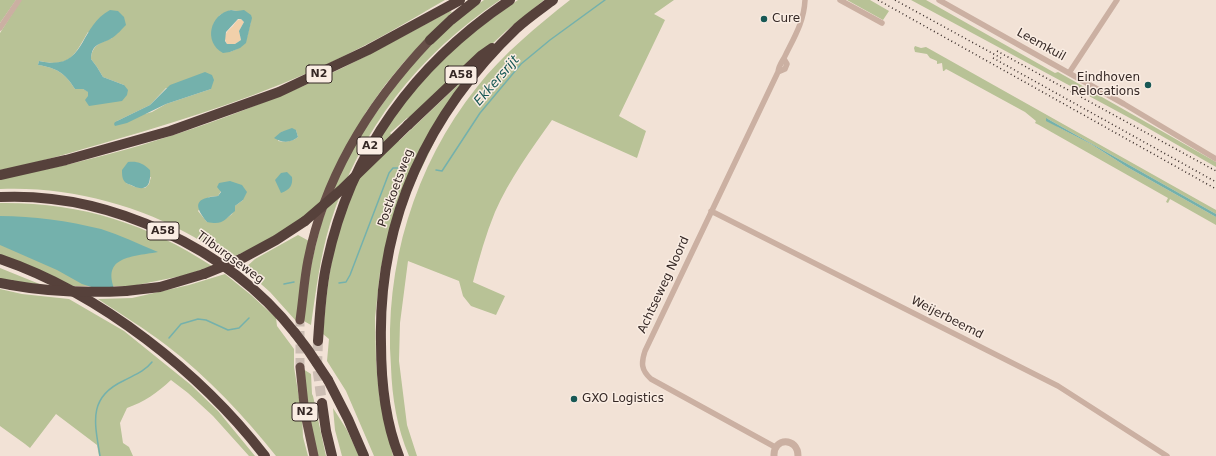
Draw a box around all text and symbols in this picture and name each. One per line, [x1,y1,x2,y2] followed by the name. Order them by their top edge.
[772,12,800,26] place label: Cure
[759,14,769,24] marker: Cure
[1014,26,1068,64] street label: Leemkuil
[471,53,523,109] water label: Ekkersrijt
[306,65,332,83] road number: N2
[445,66,477,84] road number: A58
[1071,71,1140,99] place label: Eindhoven Relocations
[1143,80,1153,90] marker: Eindhoven Relocations
[357,137,383,155] road number: A2
[375,147,417,229] street label: Postkoetsweg
[147,222,179,240] road number: A58
[194,229,266,287] street label: Tilburgseweg
[635,234,693,336] street label: Achtseweg Noord
[908,294,986,342] street label: Weijerbeemd
[582,392,664,406] place label: GXO Logistics
[569,394,579,404] marker: GXO Logistics
[292,403,318,421] road number: N2

